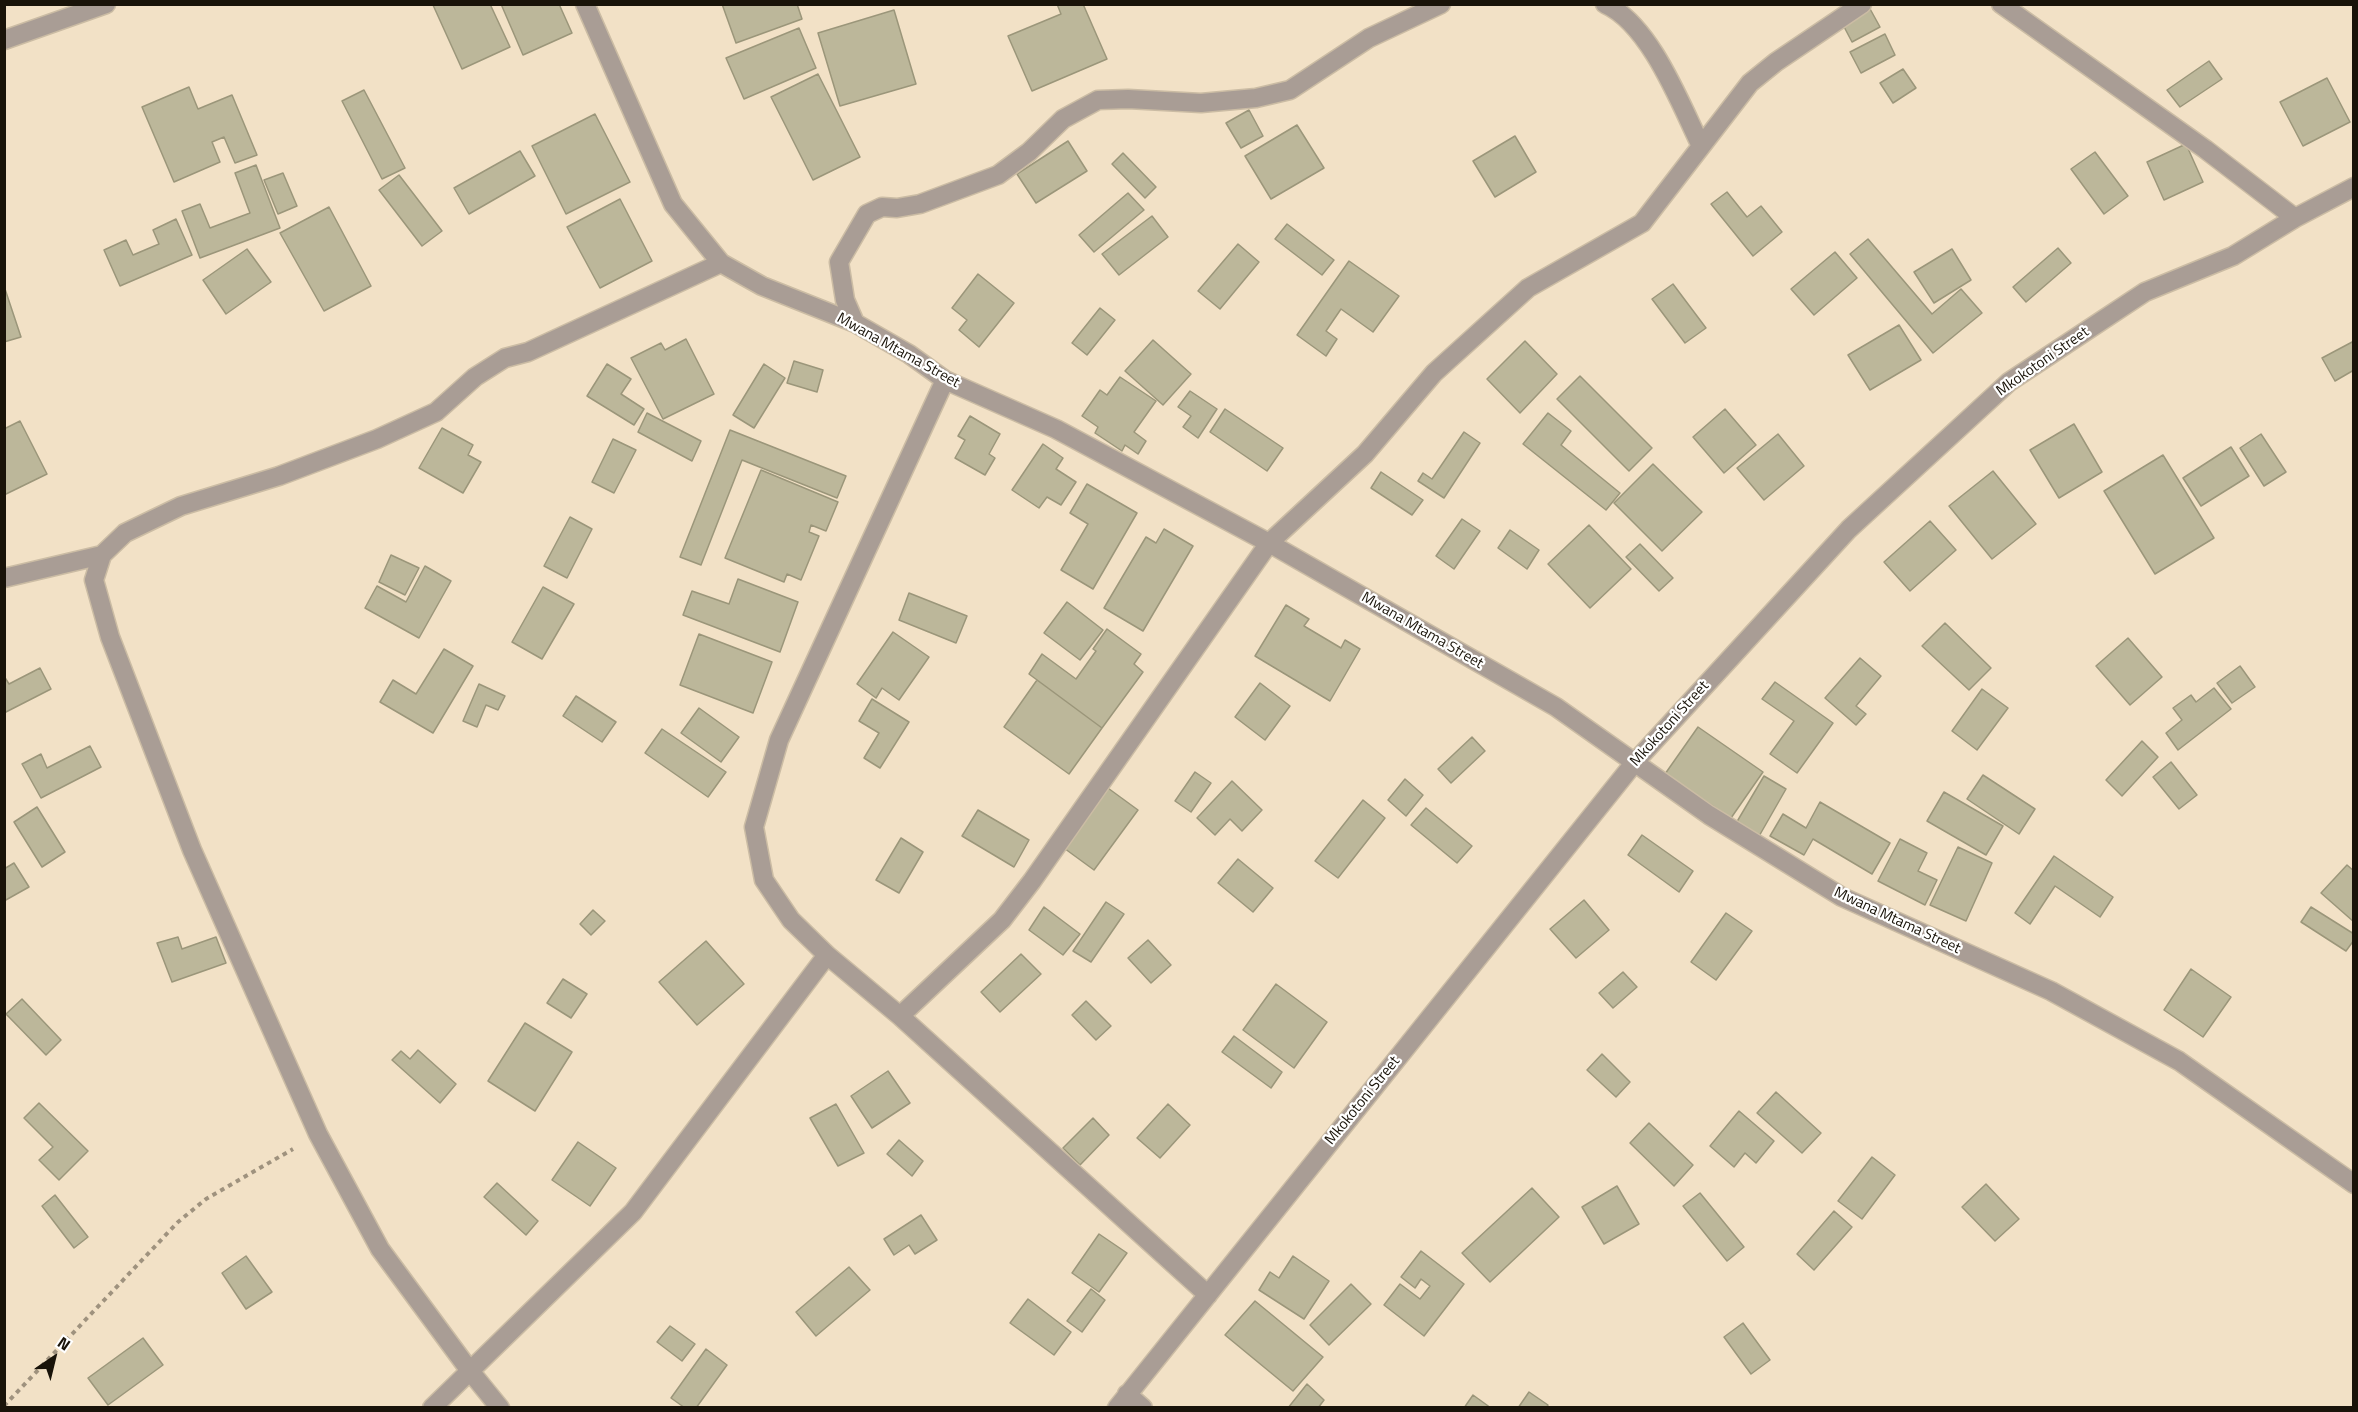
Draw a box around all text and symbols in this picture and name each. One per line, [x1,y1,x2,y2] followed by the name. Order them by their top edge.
[833,310,963,392] street label: Mwana Mtama Street
[1993,323,2093,401] street label: Mkokotoni Street
[1358,589,1486,673] street label: Mwana Mtama Street
[1627,678,1713,770] street label: Mkokotoni Street
[1831,884,1963,958] street label: Mwana Mtama Street
[1322,1053,1404,1149] street label: Mkokotoni Street
[24,1328,84,1388] north arrow
[53,1330,76,1356] text: N

